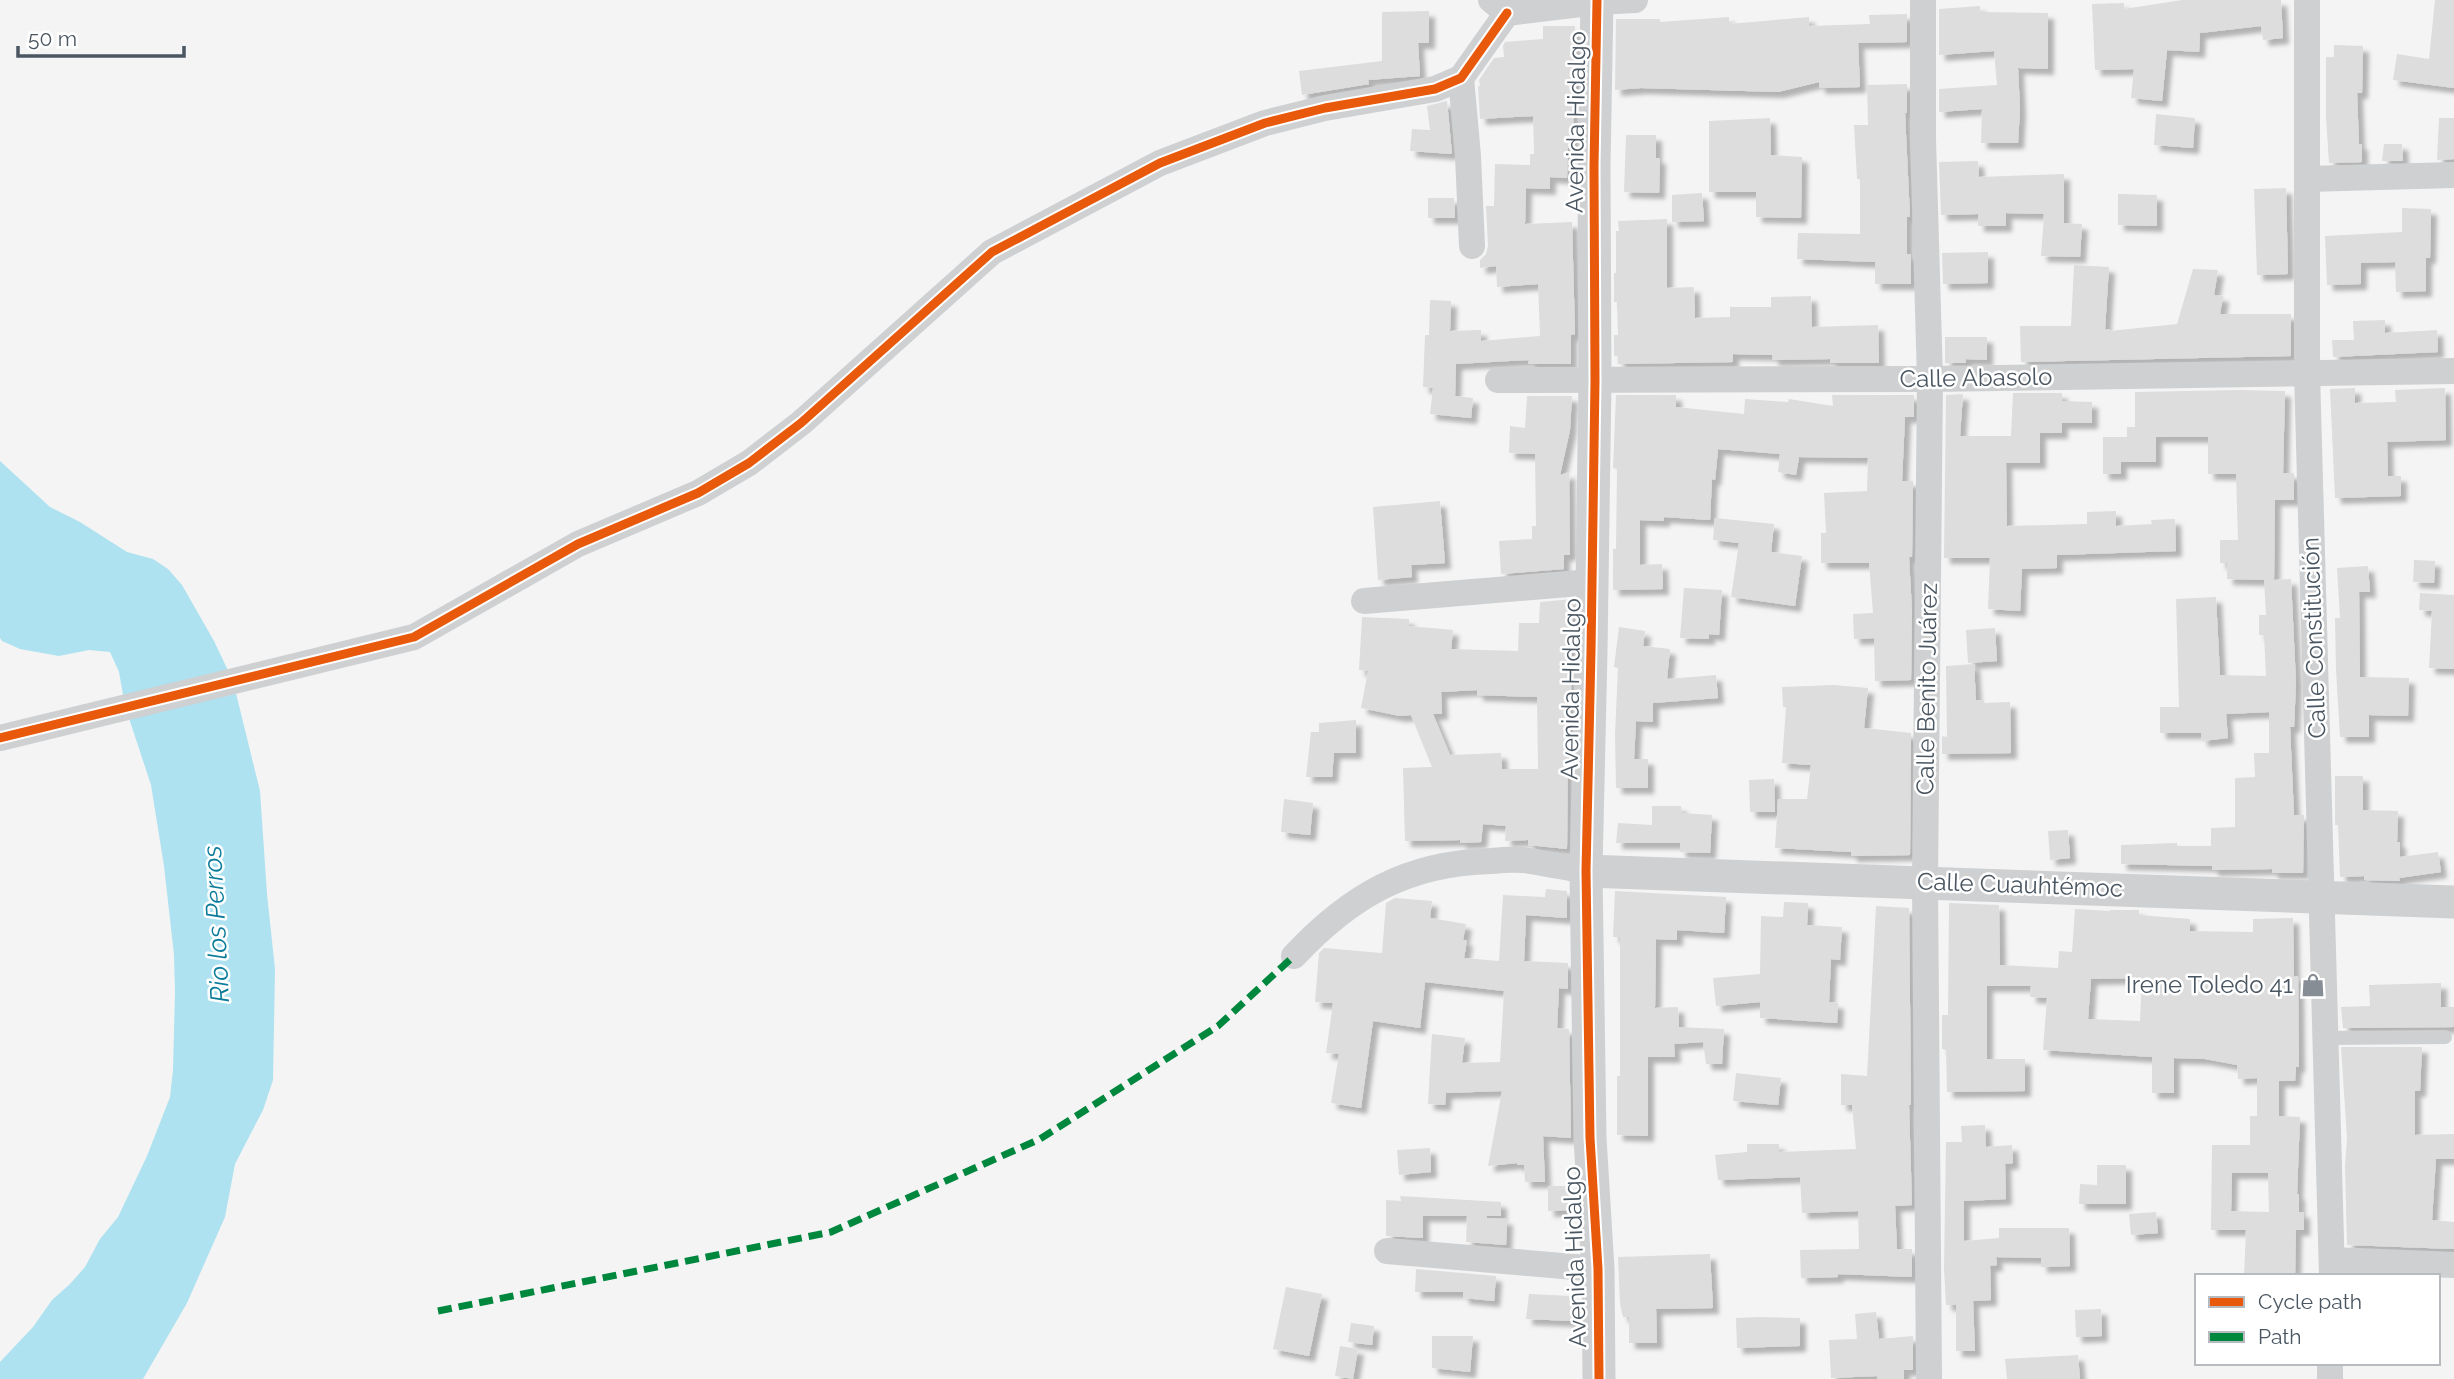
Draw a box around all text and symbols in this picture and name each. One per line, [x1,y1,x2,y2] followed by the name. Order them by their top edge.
[18,14,184,58] scale bar
[28,26,77,51] text: 50 m
[1559,31,1592,213] street label: Avenida Hidalgo
[1899,362,2053,393] street label: Calle Abasolo
[2295,537,2332,739] street label: Calle Constitución
[1910,583,1943,795] street label: Calle Benito Juárez
[1554,598,1587,780] street label: Avenida Hidalgo
[197,845,235,1003] water label: Rio los Perros
[1916,866,2124,903] street label: Calle Cuauhtémoc
[2126,970,2293,999] place label: Irene Toledo 41
[2299,971,2327,999] shop icon: Irene Toledo 41
[1557,1166,1592,1348] street label: Avenida Hidalgo
[2195,1274,2440,1365] legend
[2258,1289,2362,1314] text: Cycle path
[2258,1324,2302,1349] text: Path

